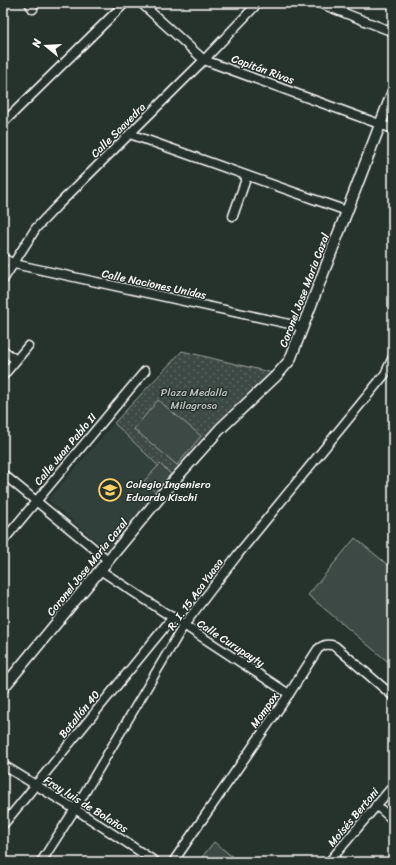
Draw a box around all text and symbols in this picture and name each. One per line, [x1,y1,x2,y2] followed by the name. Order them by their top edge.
[26,26,66,66] north arrow
[26,36,47,51] text: N
[229,49,298,90] street label: Capitán Rivas
[86,98,151,162] street label: Calle Saavedra
[274,230,335,350] street label: Coronel Jose Maria Cazal
[100,264,209,305] street label: Calle Naciones Unidas
[161,383,228,415] park label: Plaza Medalla Milagrosa
[29,408,102,490] street label: Calle Juan Pablo II
[126,475,211,507] place label: Colegio Ingeniero Eduardo Kischi
[97,477,123,503] school or university icon: Colegio Ingeniero Eduardo Kischi
[42,514,133,620] street label: Coronel Jose Maria Cazal
[163,554,229,635] street label: R. I. 15 Aca Yuasa
[193,614,269,673] street label: Calle Curupayty
[54,686,105,743] street label: Batallón 40
[245,688,284,732] street label: Mompox
[40,771,133,839] street label: Fray luis de Bolaños
[323,783,385,851] street label: Moisés Bertoni

